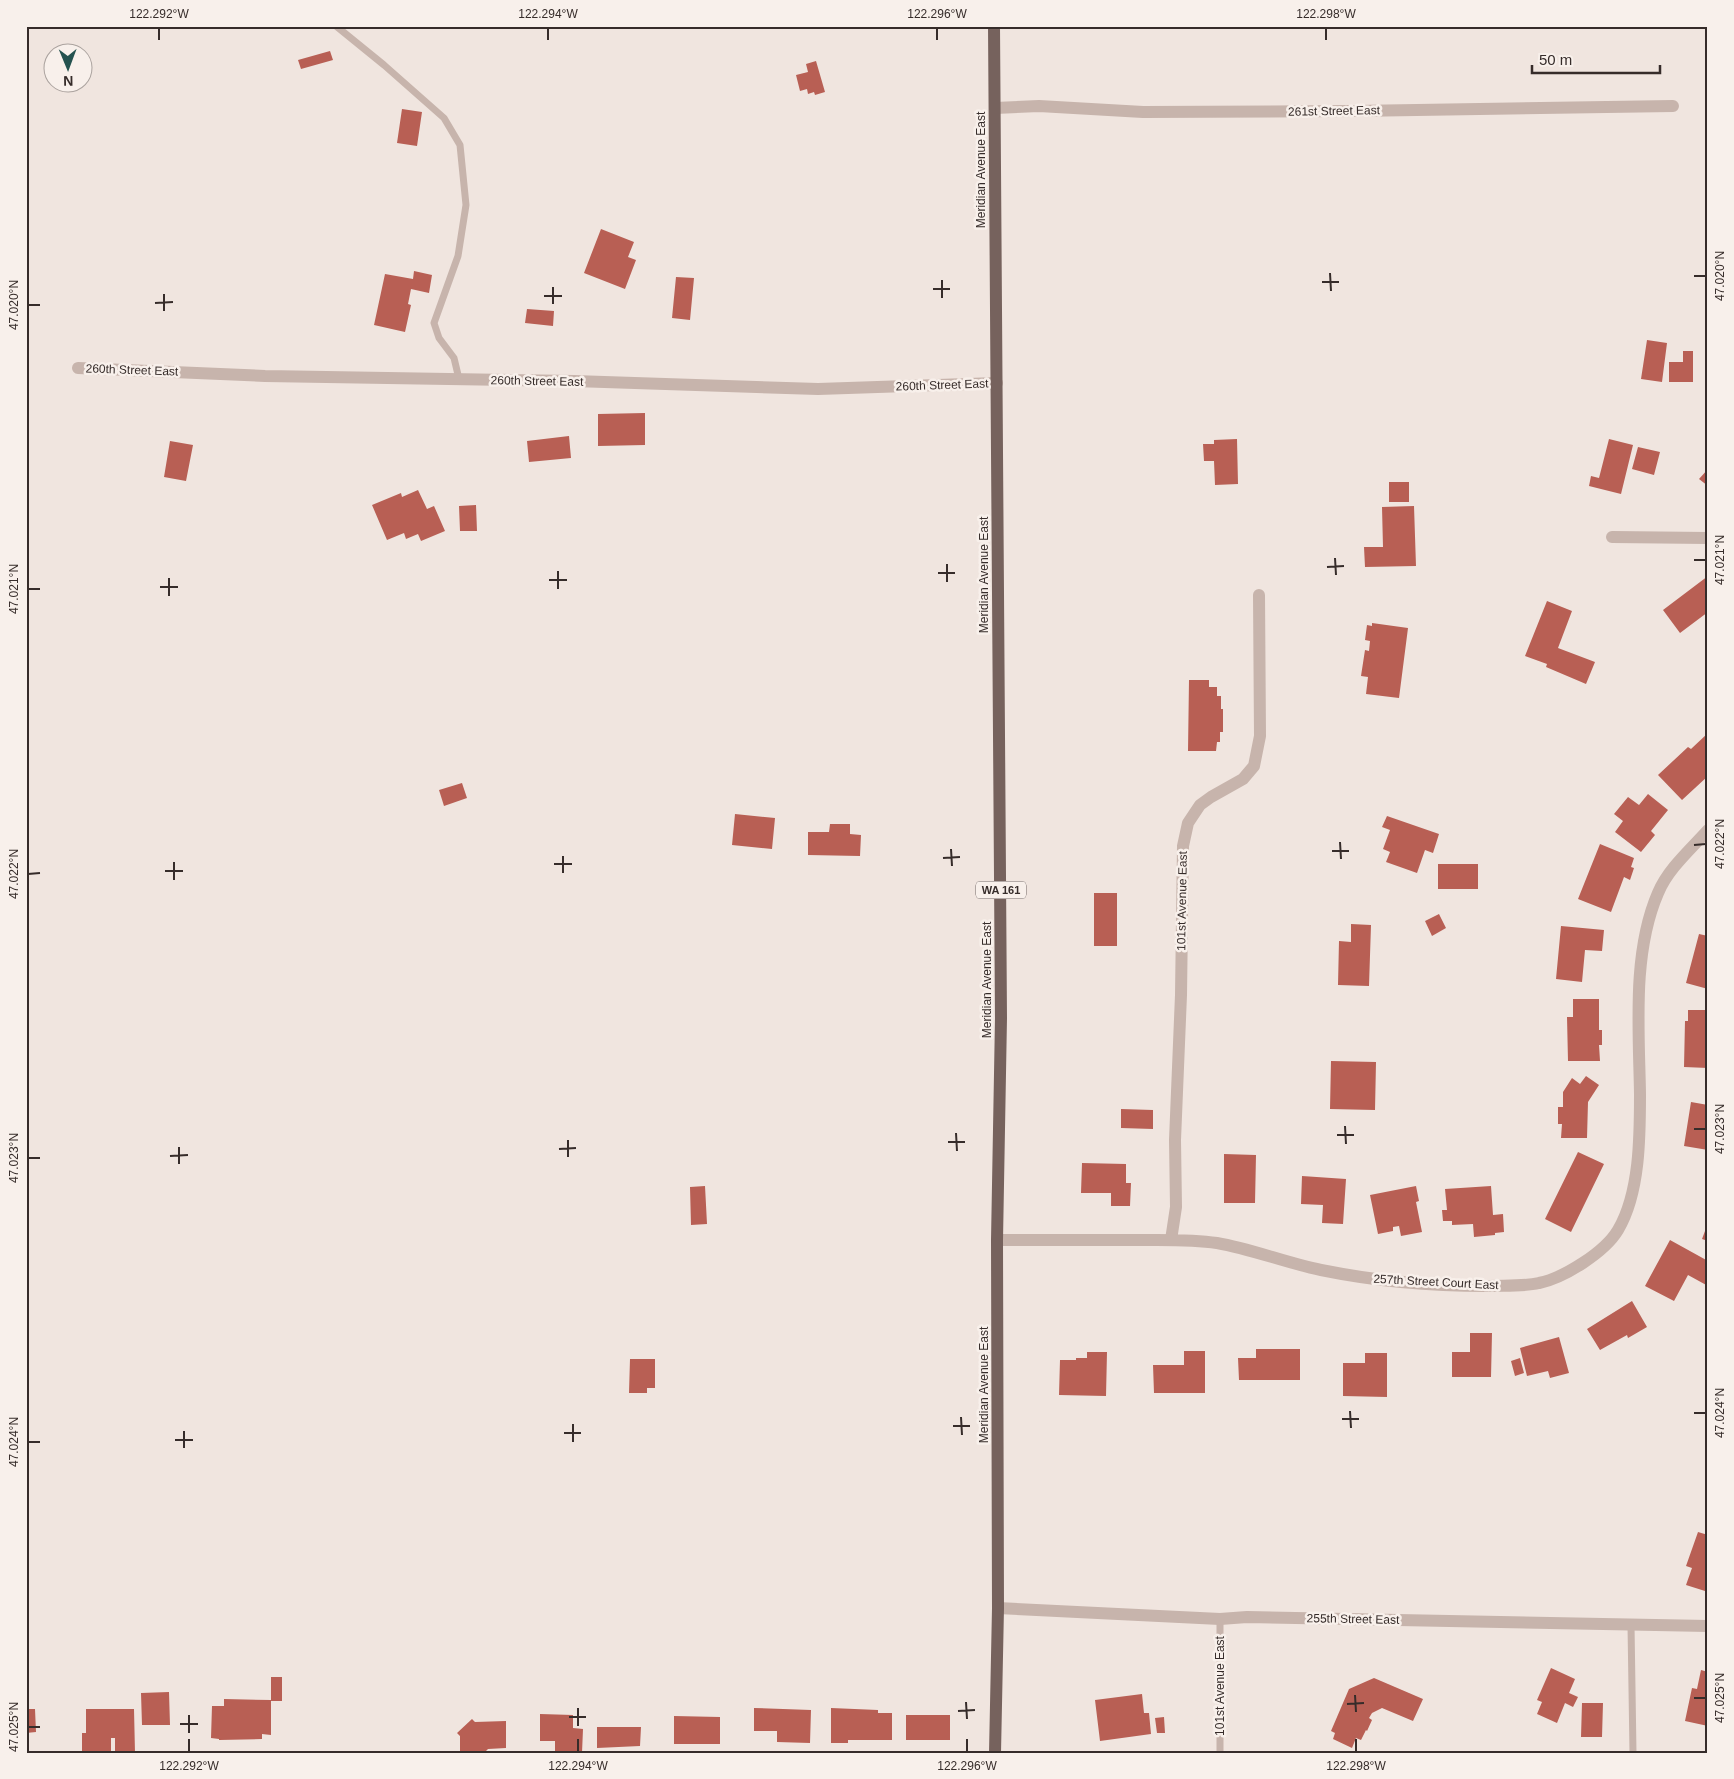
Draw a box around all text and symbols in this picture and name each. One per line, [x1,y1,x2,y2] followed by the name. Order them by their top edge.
[129,7,189,21] text: 122.292°W
[518,7,578,21] text: 122.294°W
[907,7,967,21] text: 122.296°W
[1296,7,1356,21] text: 122.298°W
[42,42,92,92] north arrow
[1532,42,1659,74] scale bar
[1539,51,1572,68] text: 50 m
[63,73,73,89] text: N
[1288,103,1381,119] street label: 261st Street East
[974,111,988,228] street label: Meridian Avenue East
[1713,251,1727,301] text: 47.020°N
[7,280,21,330] text: 47.020°N
[85,361,179,379] street label: 260th Street East
[491,373,584,389] street label: 260th Street East
[895,376,989,394] street label: 260th Street East
[977,516,991,633] street label: Meridian Avenue East
[1713,535,1727,585] text: 47.021°N
[7,564,21,614] text: 47.021°N
[1713,819,1727,869] text: 47.022°N
[7,849,21,899] text: 47.022°N
[1174,850,1190,951] street label: 101st Avenue East
[976,882,1026,898] road number: WA 161
[980,921,994,1038] street label: Meridian Avenue East
[1713,1104,1727,1154] text: 47.023°N
[7,1133,21,1183] text: 47.023°N
[1373,1272,1500,1292] street label: 257th Street Court East
[977,1326,991,1443] street label: Meridian Avenue East
[1713,1388,1727,1438] text: 47.024°N
[7,1417,21,1467] text: 47.024°N
[1307,1611,1400,1627] street label: 255th Street East
[1213,1635,1227,1736] street label: 101st Avenue East
[1713,1673,1727,1723] text: 47.025°N
[7,1702,21,1752] text: 47.025°N
[159,1759,219,1773] text: 122.292°W
[548,1759,608,1773] text: 122.294°W
[937,1759,997,1773] text: 122.296°W
[1326,1759,1386,1773] text: 122.298°W

